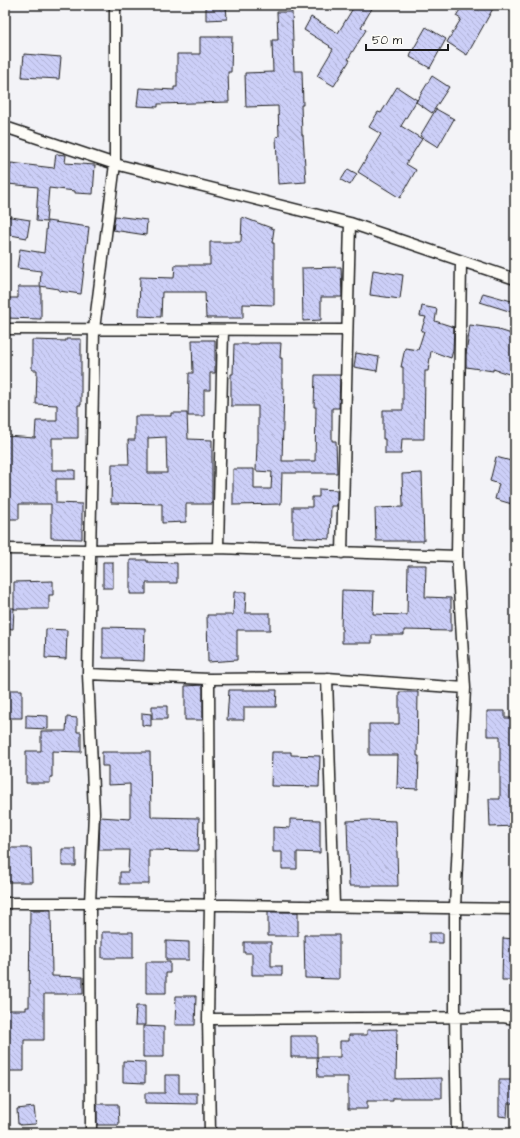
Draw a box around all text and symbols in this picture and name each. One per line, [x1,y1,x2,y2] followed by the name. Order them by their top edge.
[366,26,448,52] scale bar
[372,32,403,49] text: 50 m

